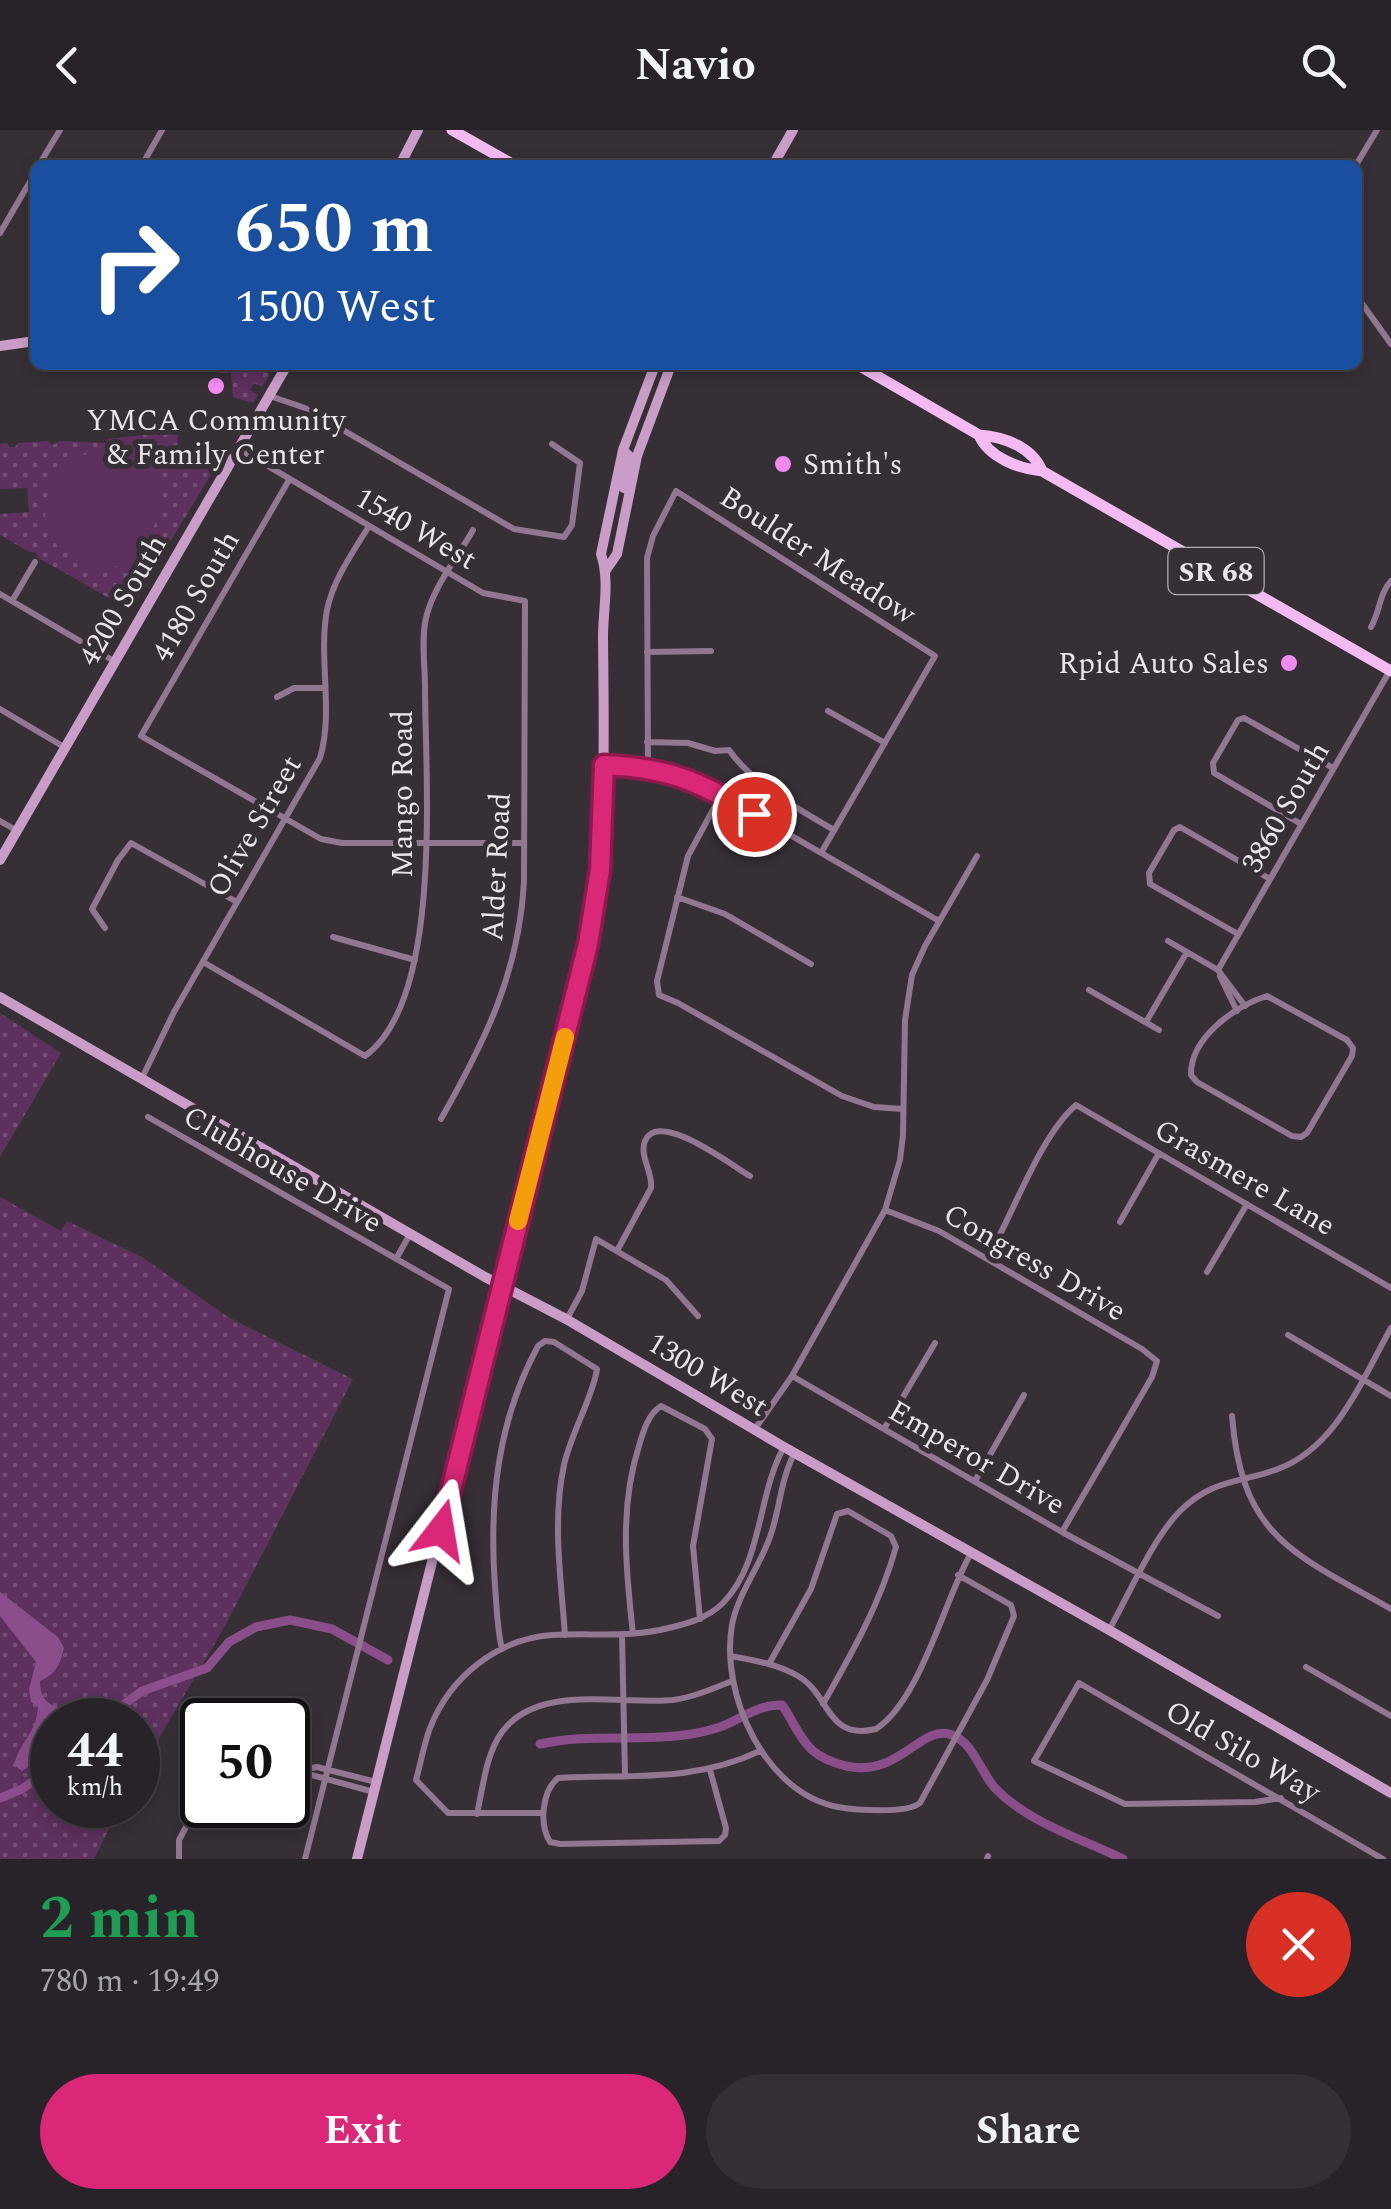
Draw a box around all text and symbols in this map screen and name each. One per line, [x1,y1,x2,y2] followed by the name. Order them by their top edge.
[635,31,756,100] text: Navio
[40,38,95,93] icon: back
[1296,38,1351,93] icon: search
[235,177,433,283] text: 650 m
[70,200,200,330] icon: right
[235,273,436,342] text: 1500 West
[205,375,227,397] marker: YMCA Community & Family Center
[86,398,347,478] place label: YMCA Community & Family Center
[803,442,903,488] place label: Smith's
[772,453,794,475] marker: Smith's
[346,475,485,582] street label: 1540 West
[710,475,926,638] street label: Boulder Meadow
[140,522,252,671] street label: 4180 South
[67,526,179,675] street label: 4200 South
[1168,548,1264,594] road number: SR 68
[1058,641,1269,687] place label: Rpid Auto Sales
[1278,652,1300,674] marker: Rpid Auto Sales
[380,710,426,878] street label: Mango Road
[1230,733,1342,882] street label: 3860 South
[196,747,314,906] street label: Olive Street
[712,772,797,857] pin
[727,787,782,842] icon: arrive
[470,791,524,943] street label: Alder Road
[174,1094,391,1246] street label: Clubhouse Drive
[1145,1107,1344,1248] street label: Grasmere Lane
[934,1192,1135,1334] street label: Congress Drive
[638,1321,777,1429] street label: 1300 West
[879,1388,1074,1527] street label: Emperor Drive
[389,1478,493,1582] position arrow
[1156,1689,1330,1816] street label: Old Silo Way
[180,1698,310,1828] speed limit sign: 50
[67,1713,123,1789] text: 44
[67,1769,123,1807] text: km/h
[40,1873,200,1965] text: 2 min
[1246,1892,1351,1997] button: close
[40,1957,220,2006] text: 780 m · 19:49
[40,2074,686,2189] button: Exit
[706,2074,1351,2189] button: Share

